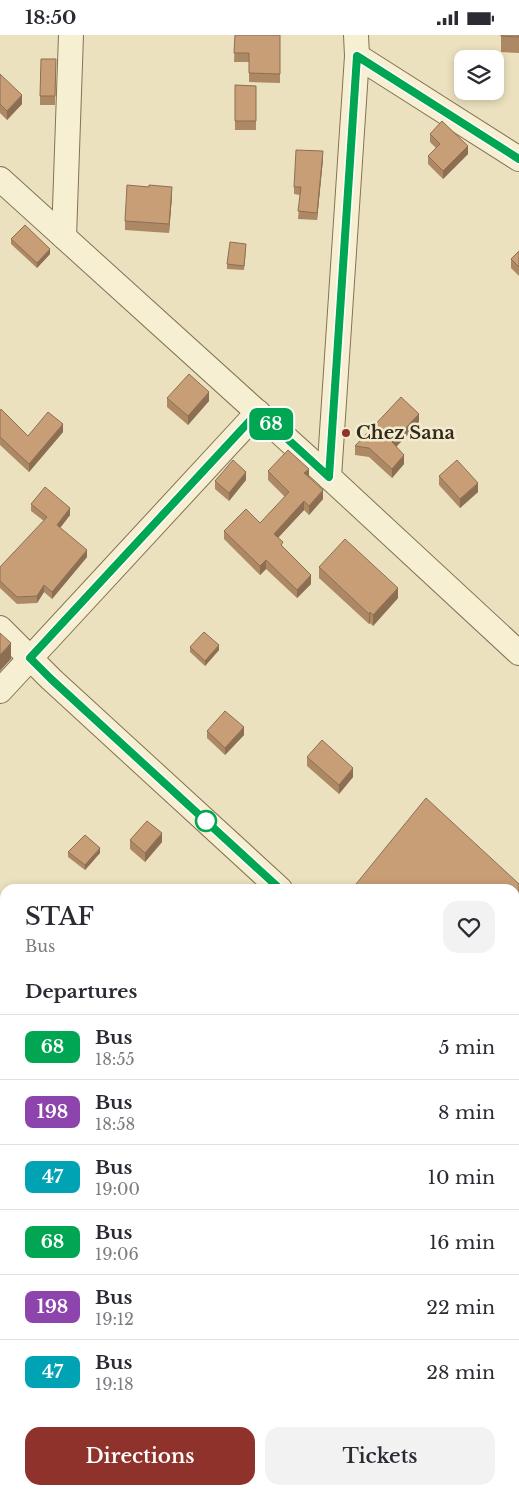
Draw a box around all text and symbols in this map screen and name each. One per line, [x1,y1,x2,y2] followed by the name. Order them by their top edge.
[25,6,76,29] text: 18:50
[454,50,504,100] map controls
[454,50,504,100] button: layers
[248,408,294,440] line badge: 68
[259,413,283,435] text: 68
[356,422,456,444] place label: Chez Sana
[340,427,352,439] marker: Chez Sana
[195,810,217,832] unlabelled marker
[443,901,495,953] button: heart
[25,902,94,931] text: STAF
[25,936,55,956] text: Bus
[25,980,137,1003] text: Departures
[95,1026,132,1049] text: Bus
[41,1036,64,1058] text: 68
[439,1036,495,1059] text: 5 min
[95,1049,135,1069] text: 18:55
[95,1091,132,1114] text: Bus
[37,1101,68,1123] text: 198
[438,1101,495,1124] text: 8 min
[95,1114,135,1134] text: 18:58
[95,1156,132,1179] text: Bus
[42,1166,63,1188] text: 47
[428,1166,495,1189] text: 10 min
[95,1179,140,1199] text: 19:00
[95,1221,132,1244] text: Bus
[41,1231,64,1253] text: 68
[429,1231,495,1254] text: 16 min
[95,1244,139,1264] text: 19:06
[95,1286,132,1309] text: Bus
[37,1296,68,1318] text: 198
[426,1296,495,1319] text: 22 min
[95,1309,134,1329] text: 19:12
[95,1351,132,1374] text: Bus
[42,1361,63,1383] text: 47
[426,1361,495,1384] text: 28 min
[95,1374,134,1394] text: 19:18
[25,1427,255,1485] button: Directions
[265,1427,495,1485] button: Tickets

